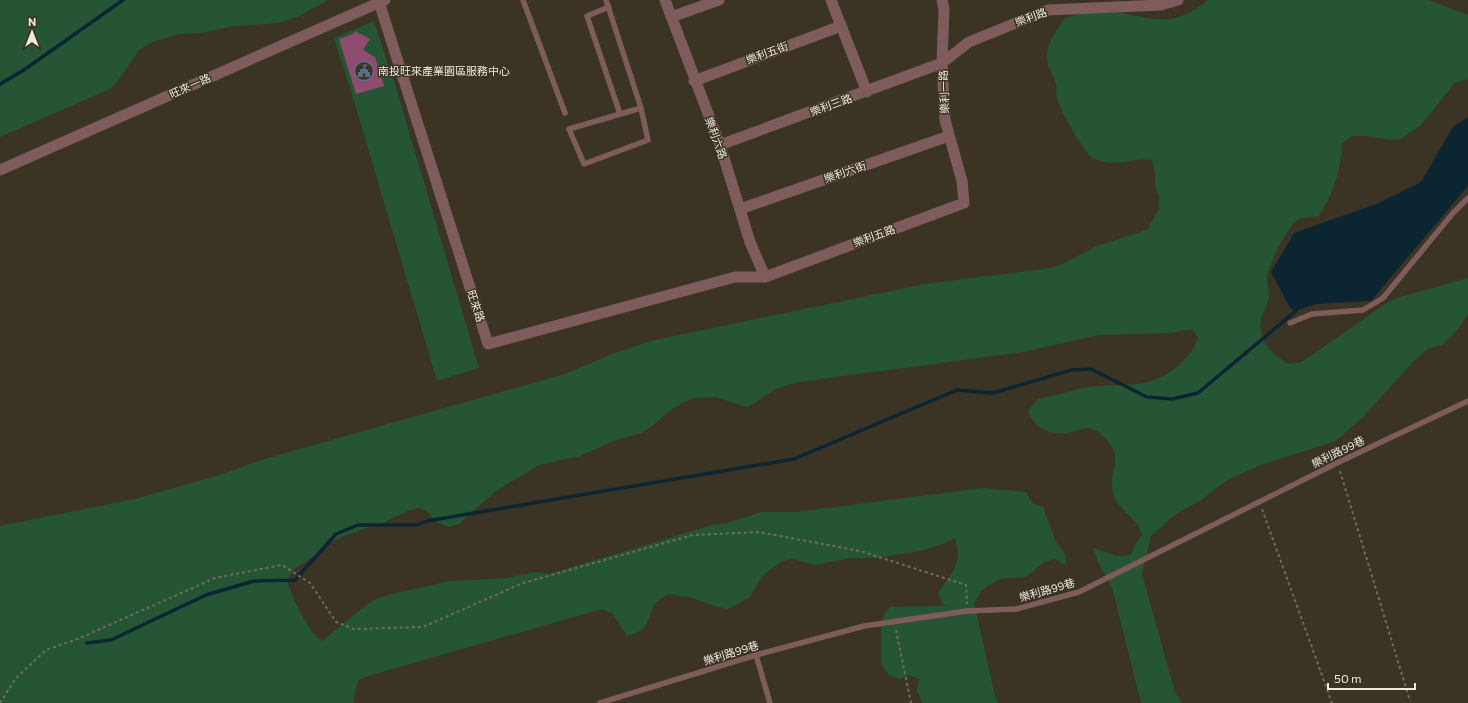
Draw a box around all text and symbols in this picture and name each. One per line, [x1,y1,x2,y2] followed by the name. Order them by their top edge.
[1013,5,1049,28] street label: 樂利路
[12,12,52,52] north arrow
[28,15,36,28] text: N
[744,39,790,66] street label: 樂利五街
[353,60,375,82] public building icon: 南投旺來產業園區服務中心
[378,64,510,77] place label: 南投旺來產業園區服務中心
[936,70,951,114] street label: 樂利一路
[167,71,213,100] street label: 旺來一路
[808,91,854,118] street label: 樂利三路
[703,115,730,161] street label: 樂利六路
[822,158,868,185] street label: 樂利六街
[851,222,897,249] street label: 樂利五路
[465,288,488,324] street label: 旺來路
[1309,433,1366,470] street label: 樂利路99巷
[1018,575,1076,604] street label: 樂利路99巷
[702,638,760,667] street label: 樂利路99巷
[1328,665,1415,691] scale bar
[1334,671,1362,685] text: 50 m

